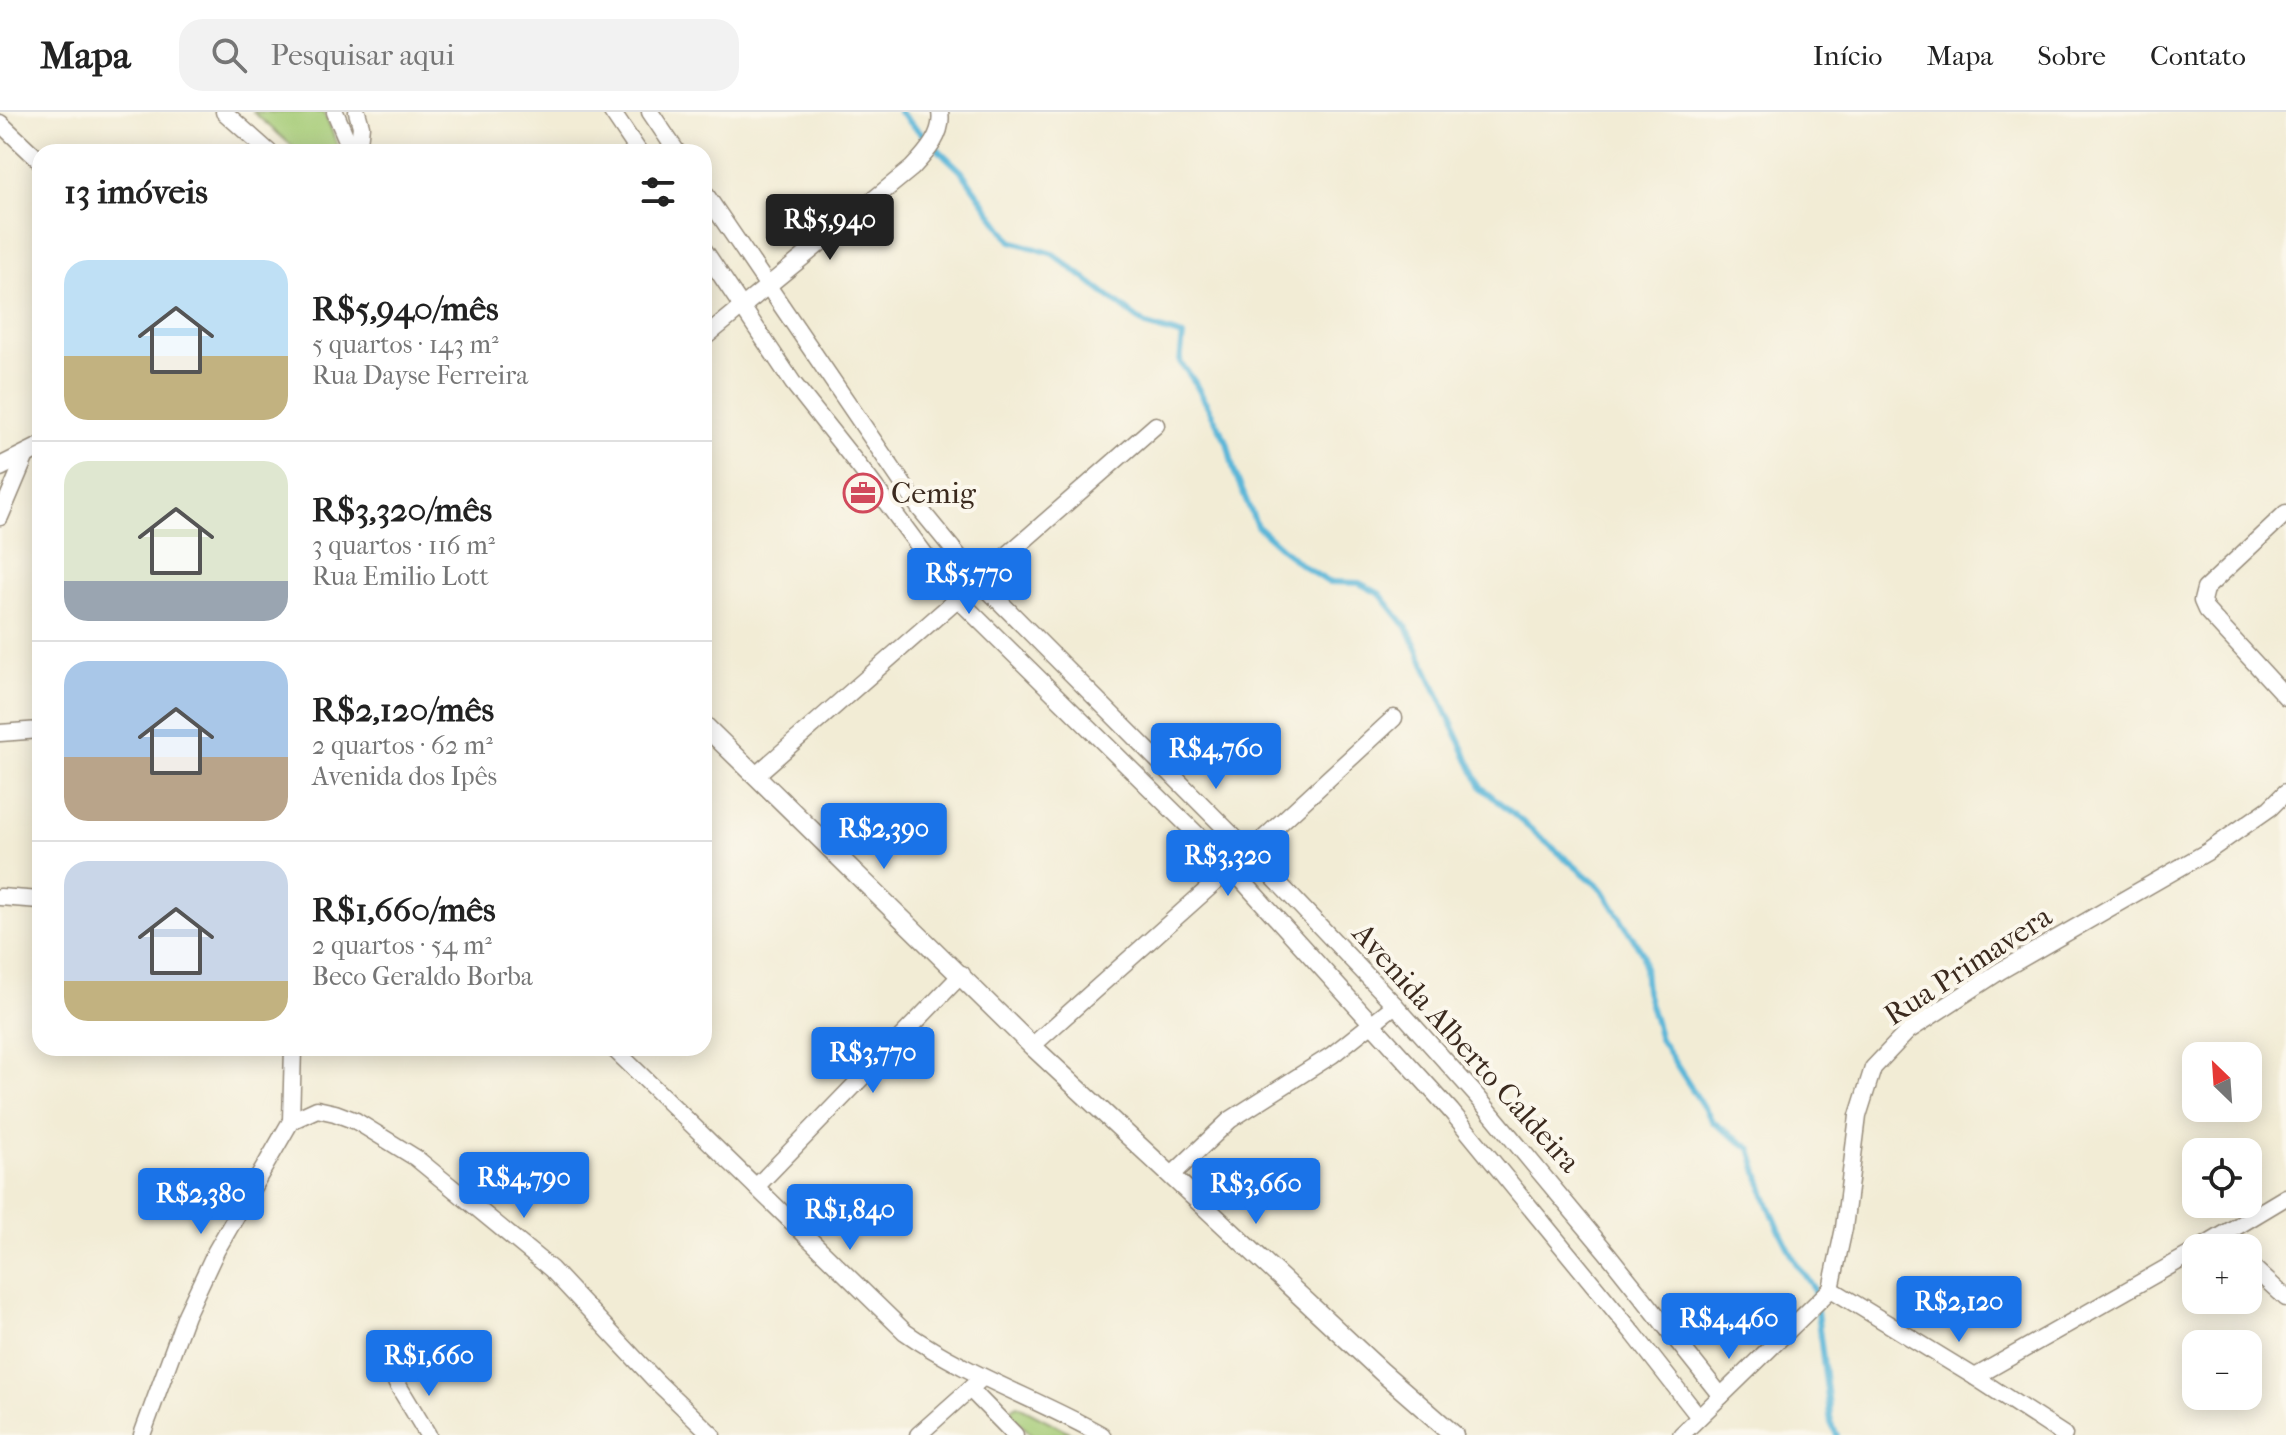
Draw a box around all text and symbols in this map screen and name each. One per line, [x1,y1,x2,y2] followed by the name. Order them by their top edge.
[179,19,739,91] search box
[40,33,131,78] text: Mapa
[207,33,251,77] icon: search
[271,38,455,73] text: Pesquisar aqui
[1813,39,1883,72] text: Início
[1927,39,1993,72] text: Mapa
[2037,39,2106,72] text: Sobre
[2150,39,2246,72] text: Contato
[636,170,680,214] icon: filters
[64,172,208,212] text: 13 imóveis
[756,194,904,262] pin: R$5,940
[784,204,876,235] text: R$5,940
[312,289,499,329] text: R$5,940/mês
[128,292,224,388] icon: home
[312,329,499,360] text: 5 quartos · 143 m²
[312,360,528,391] text: Rua Dayse Ferreira
[842,472,884,514] office icon: Cemig
[891,476,977,511] place label: Cemig
[312,490,492,530] text: R$3,320/mês
[128,493,224,589] icon: home
[312,530,495,561] text: 3 quartos · 116 m²
[895,548,1043,616] pin: R$5,770
[925,558,1013,589] text: R$5,770
[312,561,489,592] text: Rua Emilio Lott
[312,690,494,730] text: R$2,120/mês
[128,693,224,789] icon: home
[1142,723,1290,791] pin: R$4,760
[312,730,493,761] text: 2 quartos · 62 m²
[1169,733,1263,764] text: R$4,760
[312,761,497,792] text: Avenida dos Ipês
[810,803,958,871] pin: R$2,390
[839,813,929,844] text: R$2,390
[1154,830,1302,898] pin: R$3,320
[1184,840,1272,871] text: R$3,320
[312,890,496,930] text: R$1,660/mês
[128,893,224,989] icon: home
[1878,898,2059,1033] street label: Rua Primavera
[1344,916,1588,1181] street label: Avenida Alberto Caldeira
[312,930,492,961] text: 2 quartos · 54 m²
[312,961,533,992] text: Beco Geraldo Borba
[799,1027,947,1095] pin: R$3,770
[829,1037,917,1068] text: R$3,770
[2182,1042,2262,1122] north arrow
[2182,1042,2262,1410] map controls
[2182,1138,2262,1218] button: locate
[450,1152,598,1220] pin: R$4,790
[1182,1158,1330,1226] pin: R$3,660
[477,1162,571,1193] text: R$4,790
[127,1168,275,1236] pin: R$2,380
[1210,1168,1302,1199] text: R$3,660
[156,1178,246,1209] text: R$2,380
[776,1184,924,1252] pin: R$1,840
[805,1194,895,1225] text: R$1,840
[2182,1234,2262,1314] button: +
[1885,1276,2033,1344] pin: R$2,120
[1915,1286,2003,1317] text: R$2,120
[1655,1293,1803,1361] pin: R$4,460
[1679,1303,1779,1334] text: R$4,460
[355,1330,503,1398] pin: R$1,660
[2182,1330,2262,1410] button: −
[384,1340,474,1371] text: R$1,660

